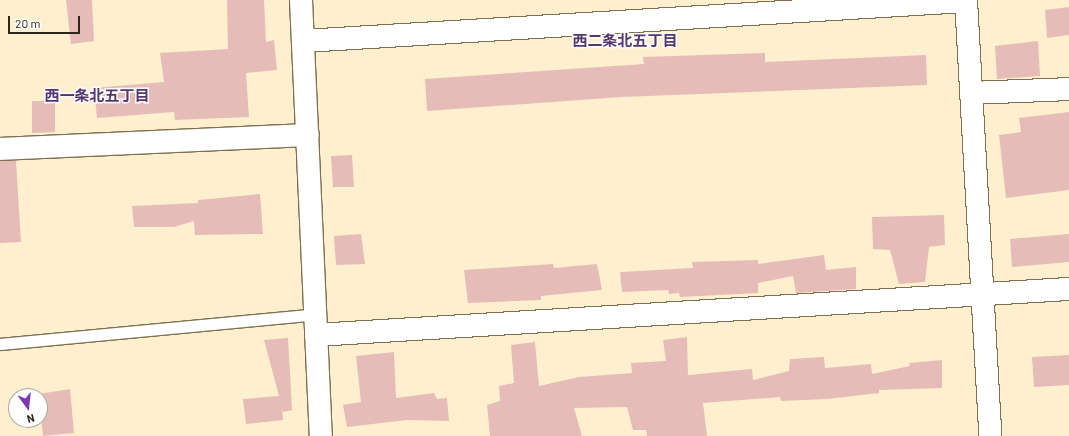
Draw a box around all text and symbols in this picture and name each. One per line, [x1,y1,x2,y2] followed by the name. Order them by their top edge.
[10,8,82,34] scale bar
[15,16,41,30] text: 20 m
[573,32,677,50] district label: 西二条北五丁目
[45,87,149,105] district label: 西一条北五丁目
[8,388,48,428] north arrow
[26,412,36,426] text: N

